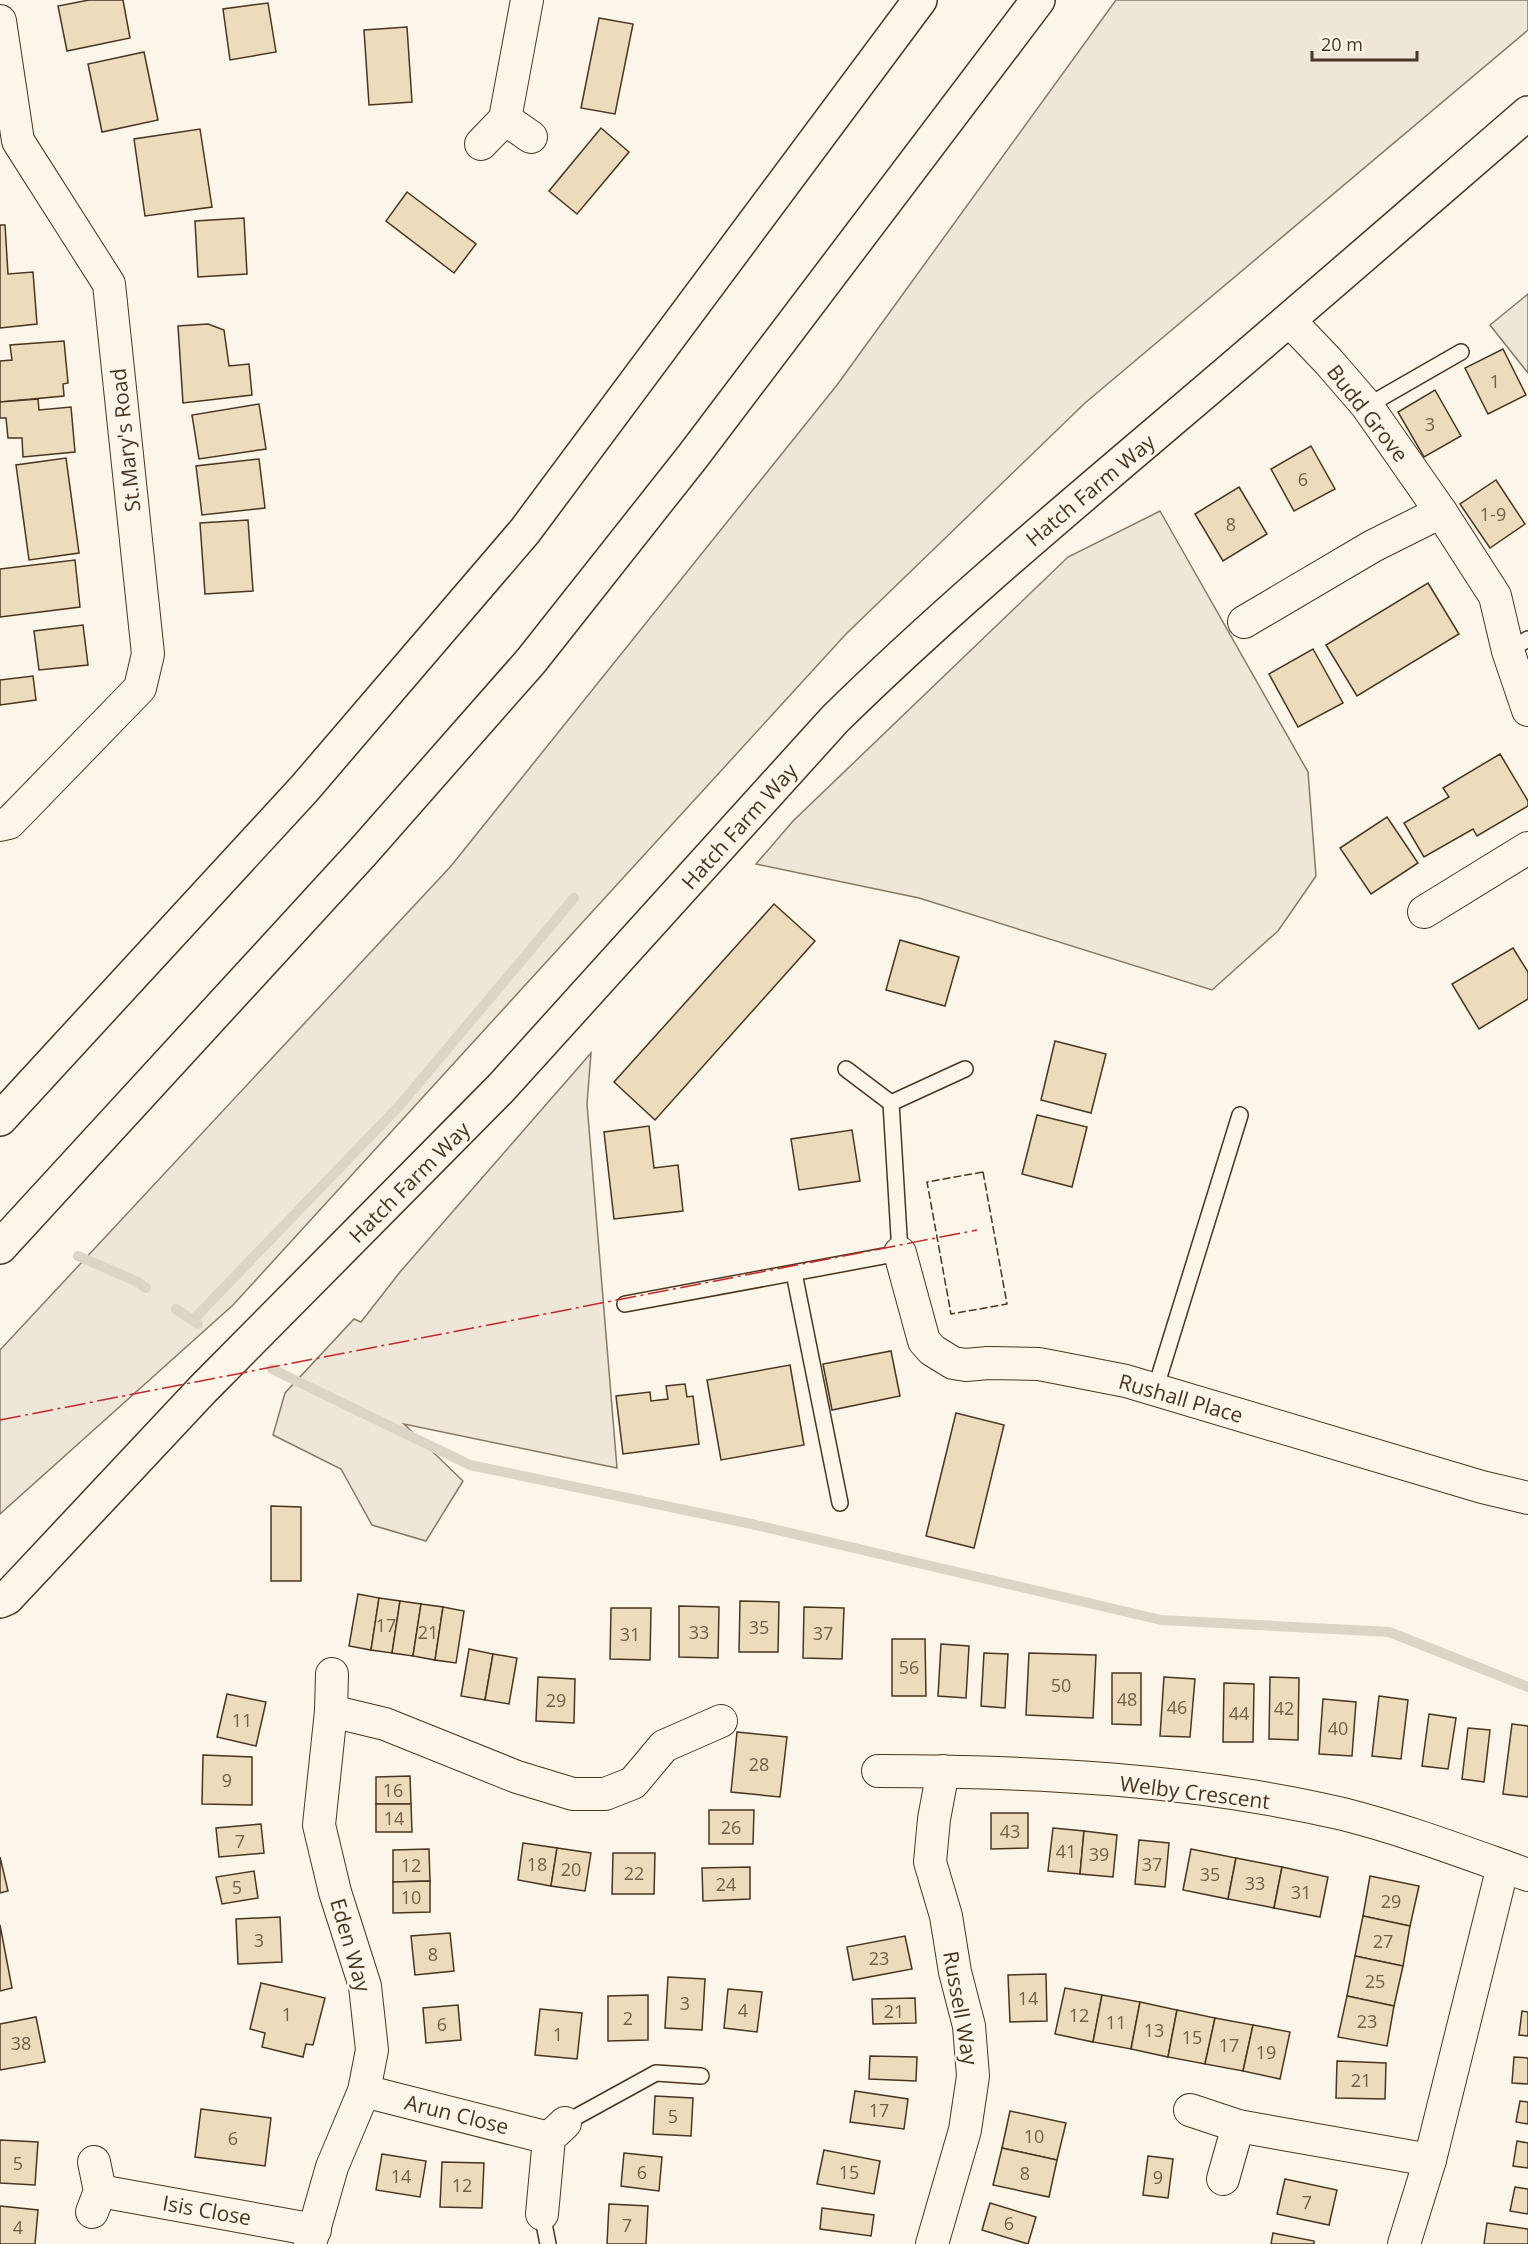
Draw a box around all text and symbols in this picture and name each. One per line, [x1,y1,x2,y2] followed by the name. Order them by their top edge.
[1312,24,1417,62] scale bar
[1321,32,1363,56] text: 20 m
[1321,359,1415,467] street label: Budd Grove
[104,367,146,513] street label: St.Mary's Road
[1490,369,1500,393] house number: 1
[1425,412,1435,436] house number: 3
[1019,427,1161,552] street label: Hatch Farm Way
[1298,467,1308,491] house number: 6
[1480,502,1506,526] house number: 1-9
[1226,512,1236,536] house number: 8
[675,757,803,895] street label: Hatch Farm Way
[342,1115,476,1249] street label: Hatch Farm Way
[1116,1367,1246,1429] street label: Rushall Place
[376,1613,396,1637] house number: 17
[749,1615,769,1639] house number: 35
[418,1620,438,1644] house number: 21
[689,1620,709,1644] house number: 33
[813,1621,833,1645] house number: 37
[620,1622,640,1646] house number: 31
[899,1655,919,1679] house number: 56
[1051,1673,1071,1697] house number: 50
[1117,1687,1137,1711] house number: 48
[546,1688,566,1712] house number: 29
[1167,1695,1187,1719] house number: 46
[1274,1696,1294,1720] house number: 42
[1229,1701,1249,1725] house number: 44
[232,1708,252,1732] house number: 11
[1328,1716,1348,1740] house number: 40
[749,1752,769,1776] house number: 28
[222,1768,232,1792] house number: 9
[1118,1769,1272,1815] street label: Welby Crescent
[383,1778,403,1802] house number: 16
[384,1806,404,1830] house number: 14
[721,1815,741,1839] house number: 26
[1000,1819,1020,1843] house number: 43
[235,1829,245,1853] house number: 7
[1056,1839,1076,1863] house number: 41
[1089,1842,1109,1866] house number: 39
[527,1852,547,1876] house number: 18
[1142,1852,1162,1876] house number: 37
[401,1853,421,1877] house number: 12
[561,1857,581,1881] house number: 20
[624,1861,644,1885] house number: 22
[1200,1862,1220,1886] house number: 35
[1245,1871,1265,1895] house number: 33
[716,1872,736,1896] house number: 24
[232,1875,242,1899] house number: 5
[1291,1880,1311,1904] house number: 31
[401,1885,421,1909] house number: 10
[1381,1889,1401,1913] house number: 29
[324,1895,378,1996] street label: Eden Way
[254,1928,264,1952] house number: 3
[1373,1929,1393,1953] house number: 27
[428,1942,438,1966] house number: 8
[869,1946,889,1970] house number: 23
[937,1949,985,2068] street label: Russell Way
[1365,1969,1385,1993] house number: 25
[1018,1986,1038,2010] house number: 14
[680,1991,690,2015] house number: 3
[738,1998,748,2022] house number: 4
[884,1999,904,2023] house number: 21
[282,2002,292,2026] house number: 1
[1069,2003,1089,2027] house number: 12
[623,2006,633,2030] house number: 2
[1357,2009,1377,2033] house number: 23
[1106,2010,1126,2034] house number: 11
[437,2012,447,2036] house number: 6
[1144,2018,1164,2042] house number: 13
[553,2022,563,2046] house number: 1
[1182,2025,1202,2049] house number: 15
[11,2031,31,2055] house number: 38
[1219,2033,1239,2057] house number: 17
[1256,2040,1276,2064] house number: 19
[1351,2068,1371,2092] house number: 21
[402,2088,512,2140] street label: Arun Close
[869,2098,889,2122] house number: 17
[668,2104,678,2128] house number: 5
[1024,2124,1044,2148] house number: 10
[228,2126,238,2150] house number: 6
[13,2151,23,2175] house number: 5
[637,2160,647,2184] house number: 6
[839,2160,859,2184] house number: 15
[1020,2161,1030,2185] house number: 8
[391,2164,411,2188] house number: 14
[1153,2165,1163,2189] house number: 9
[452,2173,472,2197] house number: 12
[160,2188,254,2232] street label: Isis Close
[1302,2190,1312,2214] house number: 7
[1004,2211,1014,2235] house number: 6
[622,2213,632,2237] house number: 7
[13,2215,23,2239] house number: 4

